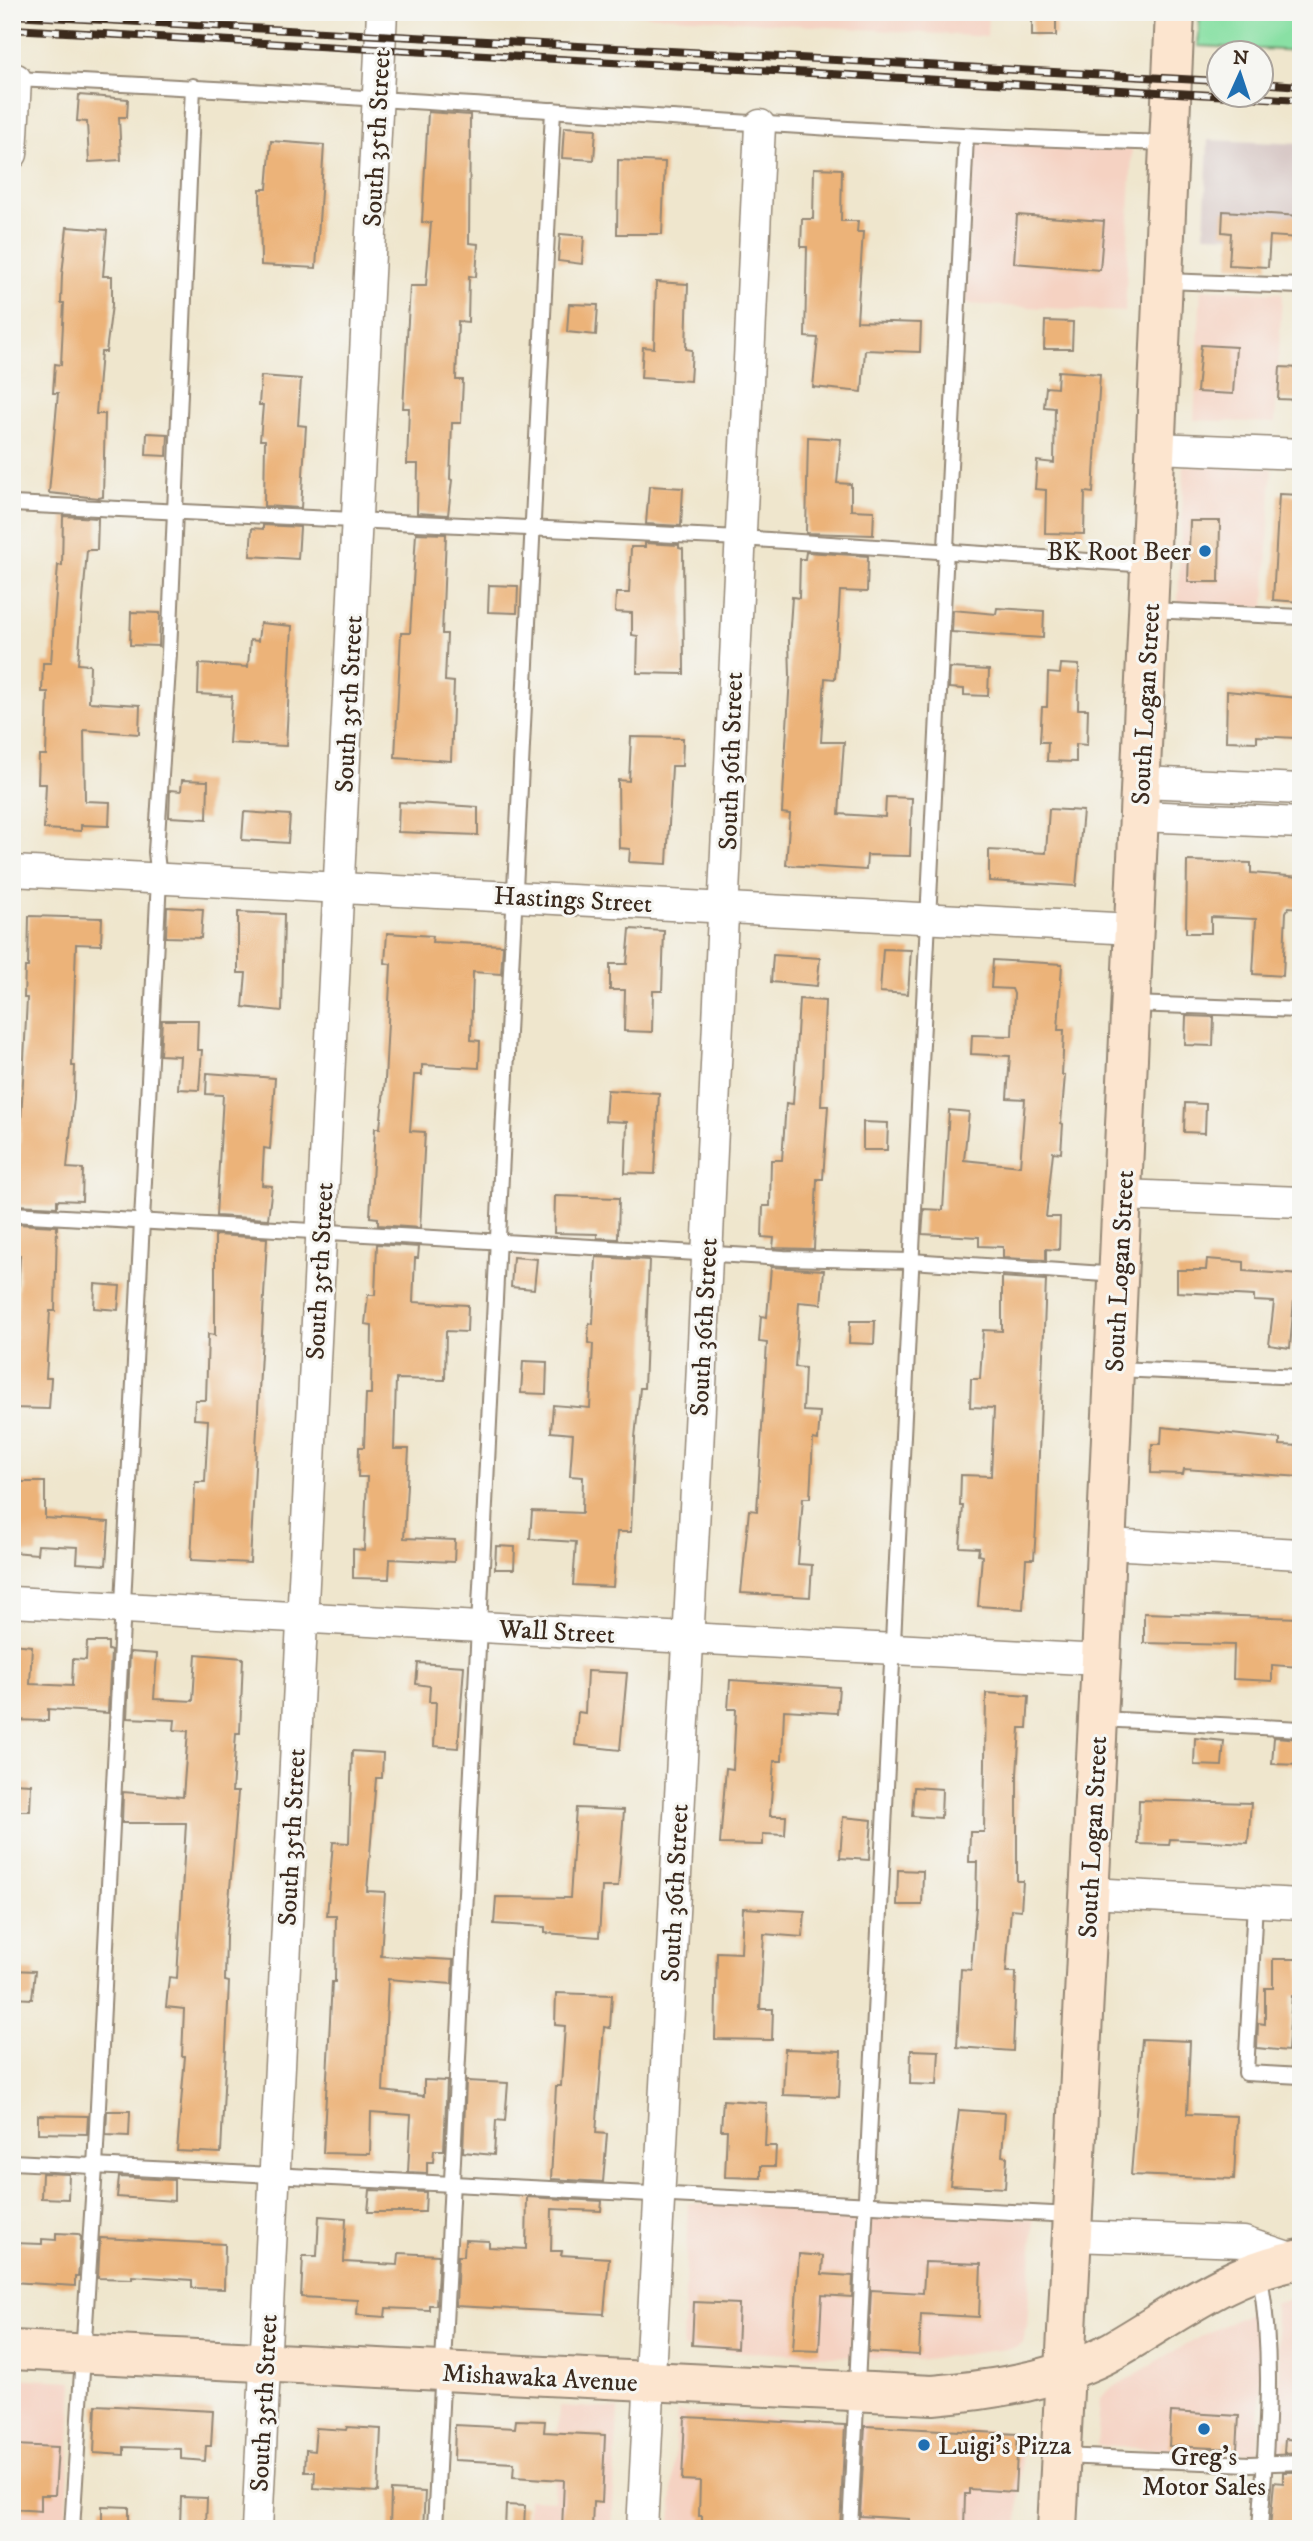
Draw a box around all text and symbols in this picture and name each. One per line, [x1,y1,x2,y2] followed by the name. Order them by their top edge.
[1204,38,1274,108] north arrow
[1232,47,1250,70] text: N
[356,48,399,228] street label: South 35th Street
[1047,536,1191,569] place label: BK Root Beer
[1197,543,1213,559] marker: BK Root Beer
[1125,602,1168,806] street label: South Logan Street
[328,614,371,794] street label: South 35th Street
[712,671,751,851] street label: South 36th Street
[493,880,653,921] street label: Hastings Street
[1099,1169,1142,1373] street label: South Logan Street
[299,1181,342,1361] street label: South 35th Street
[683,1237,726,1417] street label: South 36th Street
[497,1613,616,1652] street label: Wall Street
[1072,1735,1115,1939] street label: South Logan Street
[271,1747,314,1927] street label: South 35th Street
[654,1803,697,1983] street label: South 36th Street
[243,2313,286,2493] street label: South 35th Street
[441,2357,639,2400] street label: Mishawaka Avenue
[1196,2421,1212,2437] marker: Greg's Motor Sales
[938,2430,1071,2463] place label: Luigi's Pizza
[916,2437,932,2453] marker: Luigi's Pizza
[1142,2441,1266,2504] place label: Greg's Motor Sales

